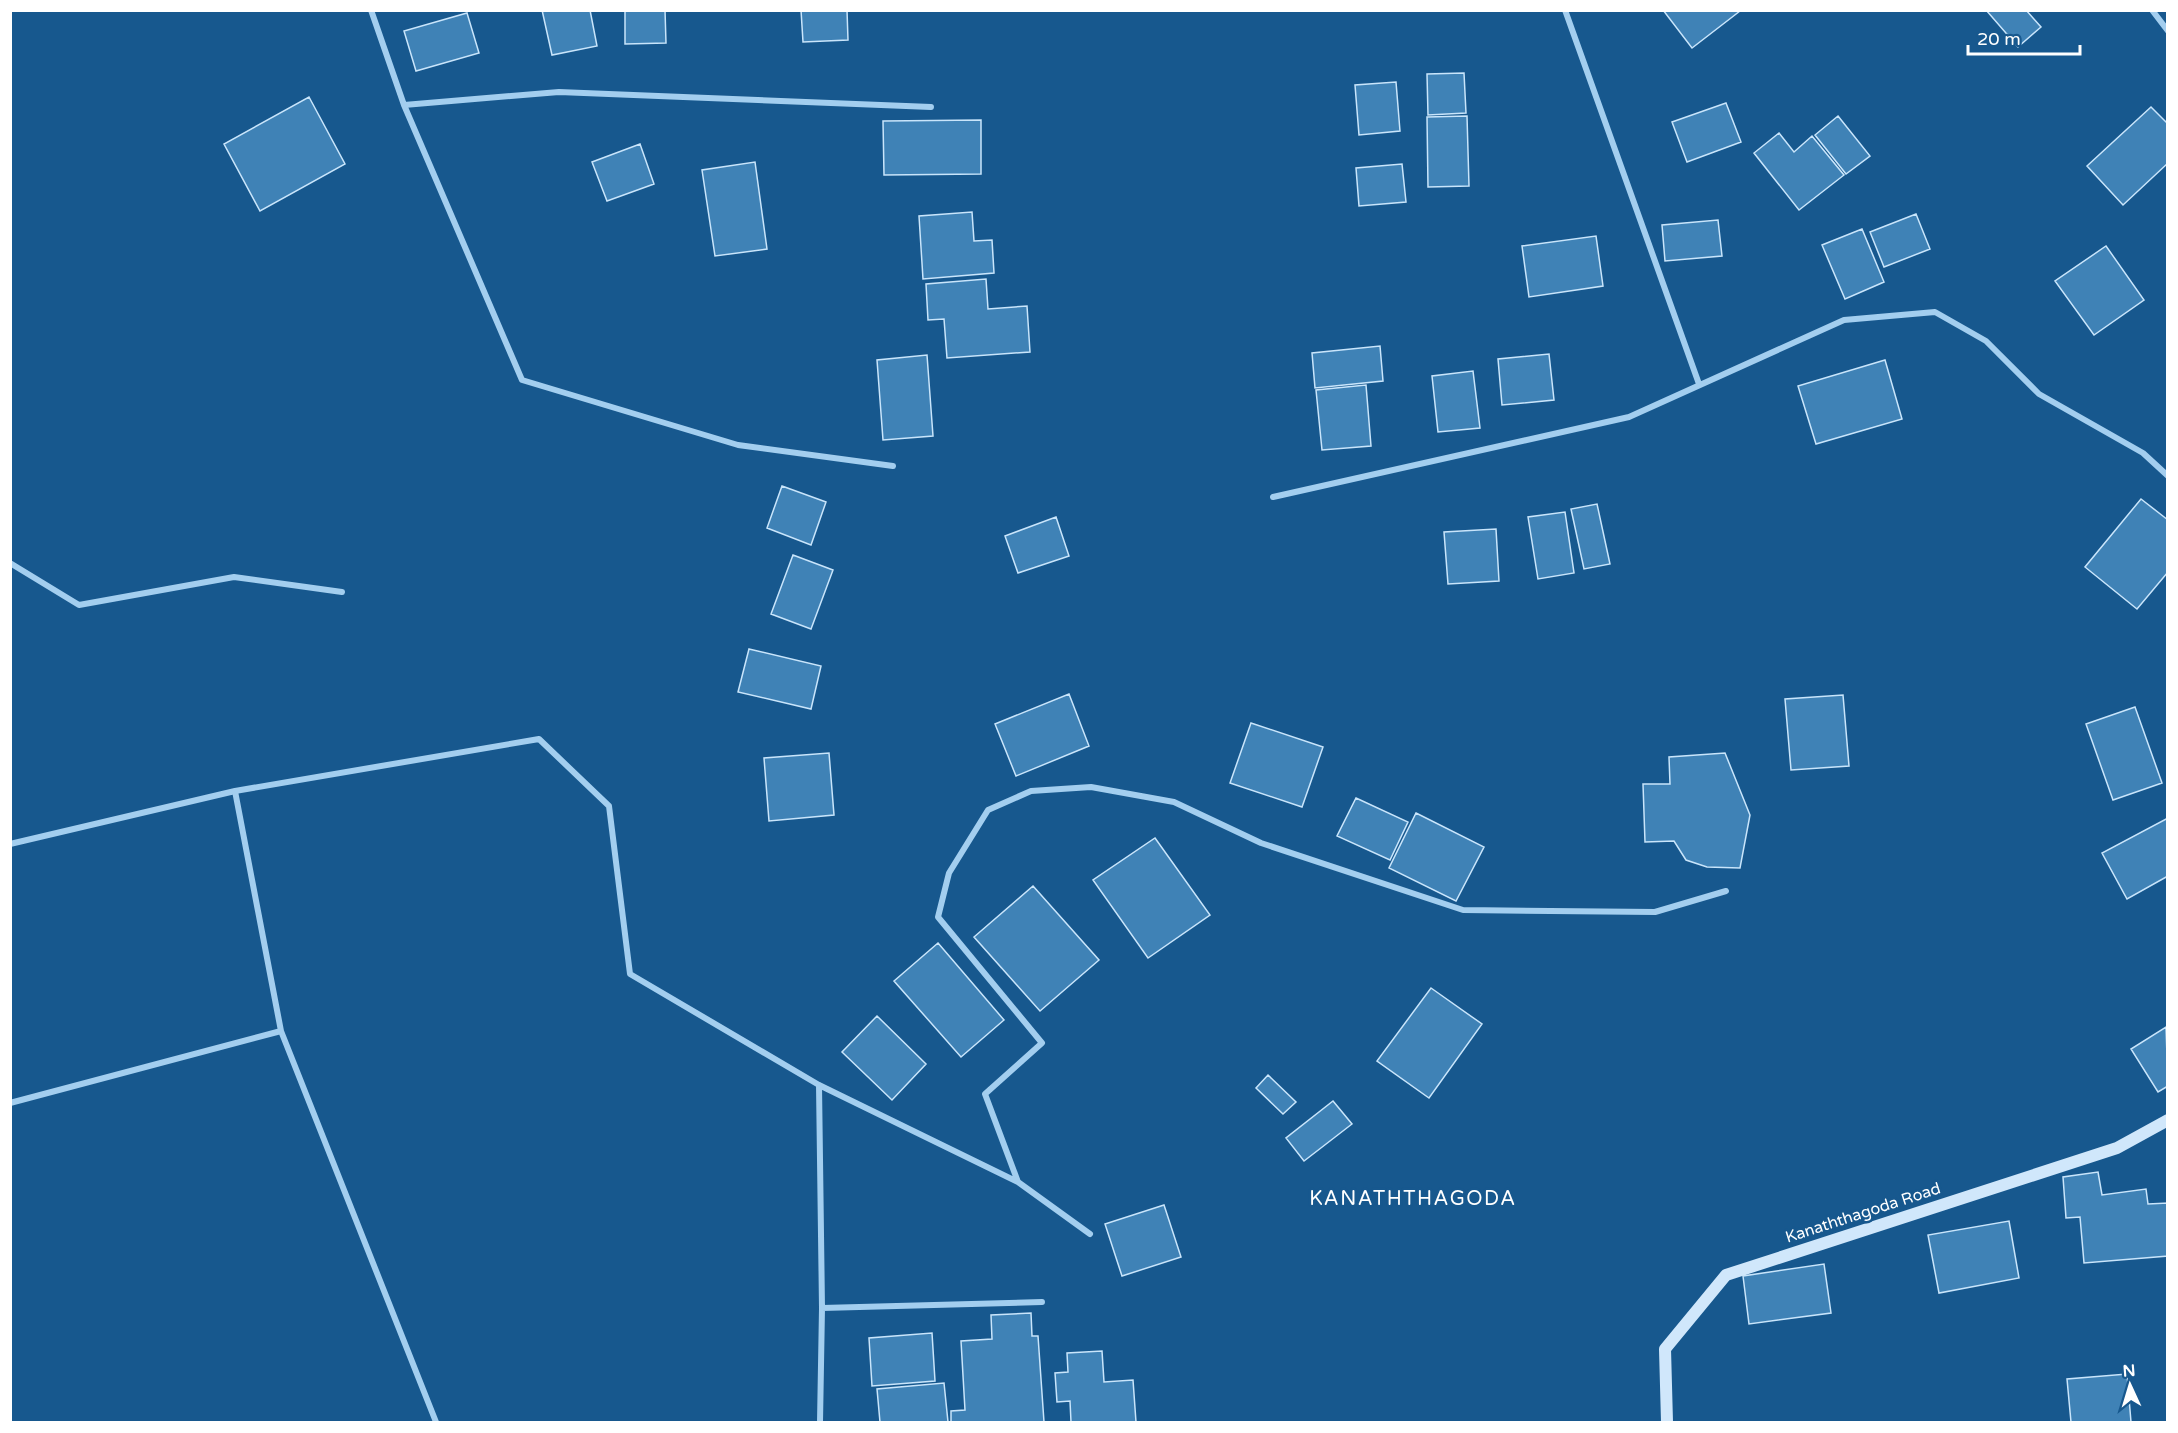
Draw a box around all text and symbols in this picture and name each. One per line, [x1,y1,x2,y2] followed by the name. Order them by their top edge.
[1968,18,2080,56] scale bar
[1977,28,2021,50] text: 20 m
[1783,1178,1943,1248] street label: Kanaththagoda Road
[1309,1187,1517,1211] district label: KANATHTHAGODA
[2100,1355,2160,1415] north arrow
[2122,1361,2136,1381] text: N

